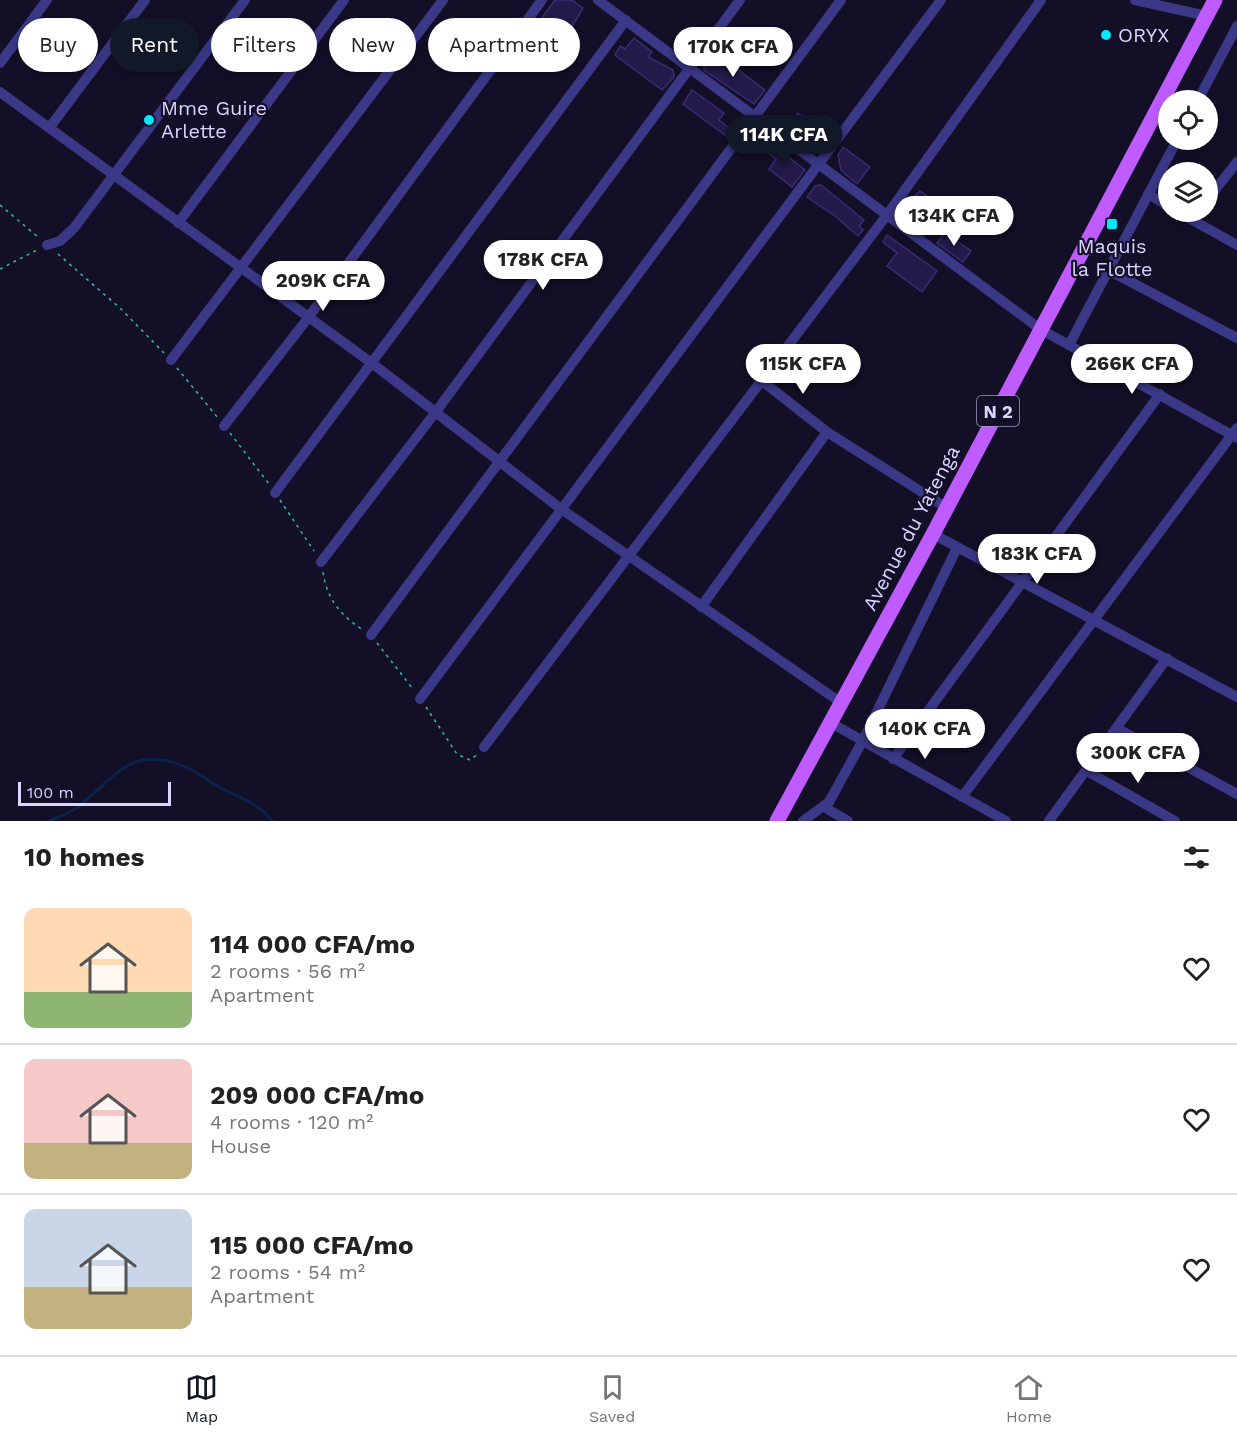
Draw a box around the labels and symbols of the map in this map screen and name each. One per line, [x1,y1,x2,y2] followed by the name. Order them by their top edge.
[1118,23,1169,47] place label: ORYX
[671,27,795,78] pin: 170K CFA
[1099,28,1113,42] marker: ORYX
[161,96,267,143] place label: Mme Guire Arlette
[142,113,156,127] marker: Mme Guire Arlette
[722,115,846,166] pin: 114K CFA
[892,196,1016,247] pin: 134K CFA
[1105,217,1119,231] marker: Maquis la Flotte
[1072,234,1152,281] place label: Maquis la Flotte
[481,240,605,291] pin: 178K CFA
[261,261,385,312] pin: 209K CFA
[741,344,865,395] pin: 115K CFA
[1070,344,1194,395] pin: 266K CFA
[977,396,1019,426] road number: N 2
[857,441,965,615] street label: Avenue du Yatenga
[975,534,1099,585] pin: 183K CFA
[863,709,987,760] pin: 140K CFA
[1076,733,1200,784] pin: 300K CFA
[18,779,171,806] scale bar

